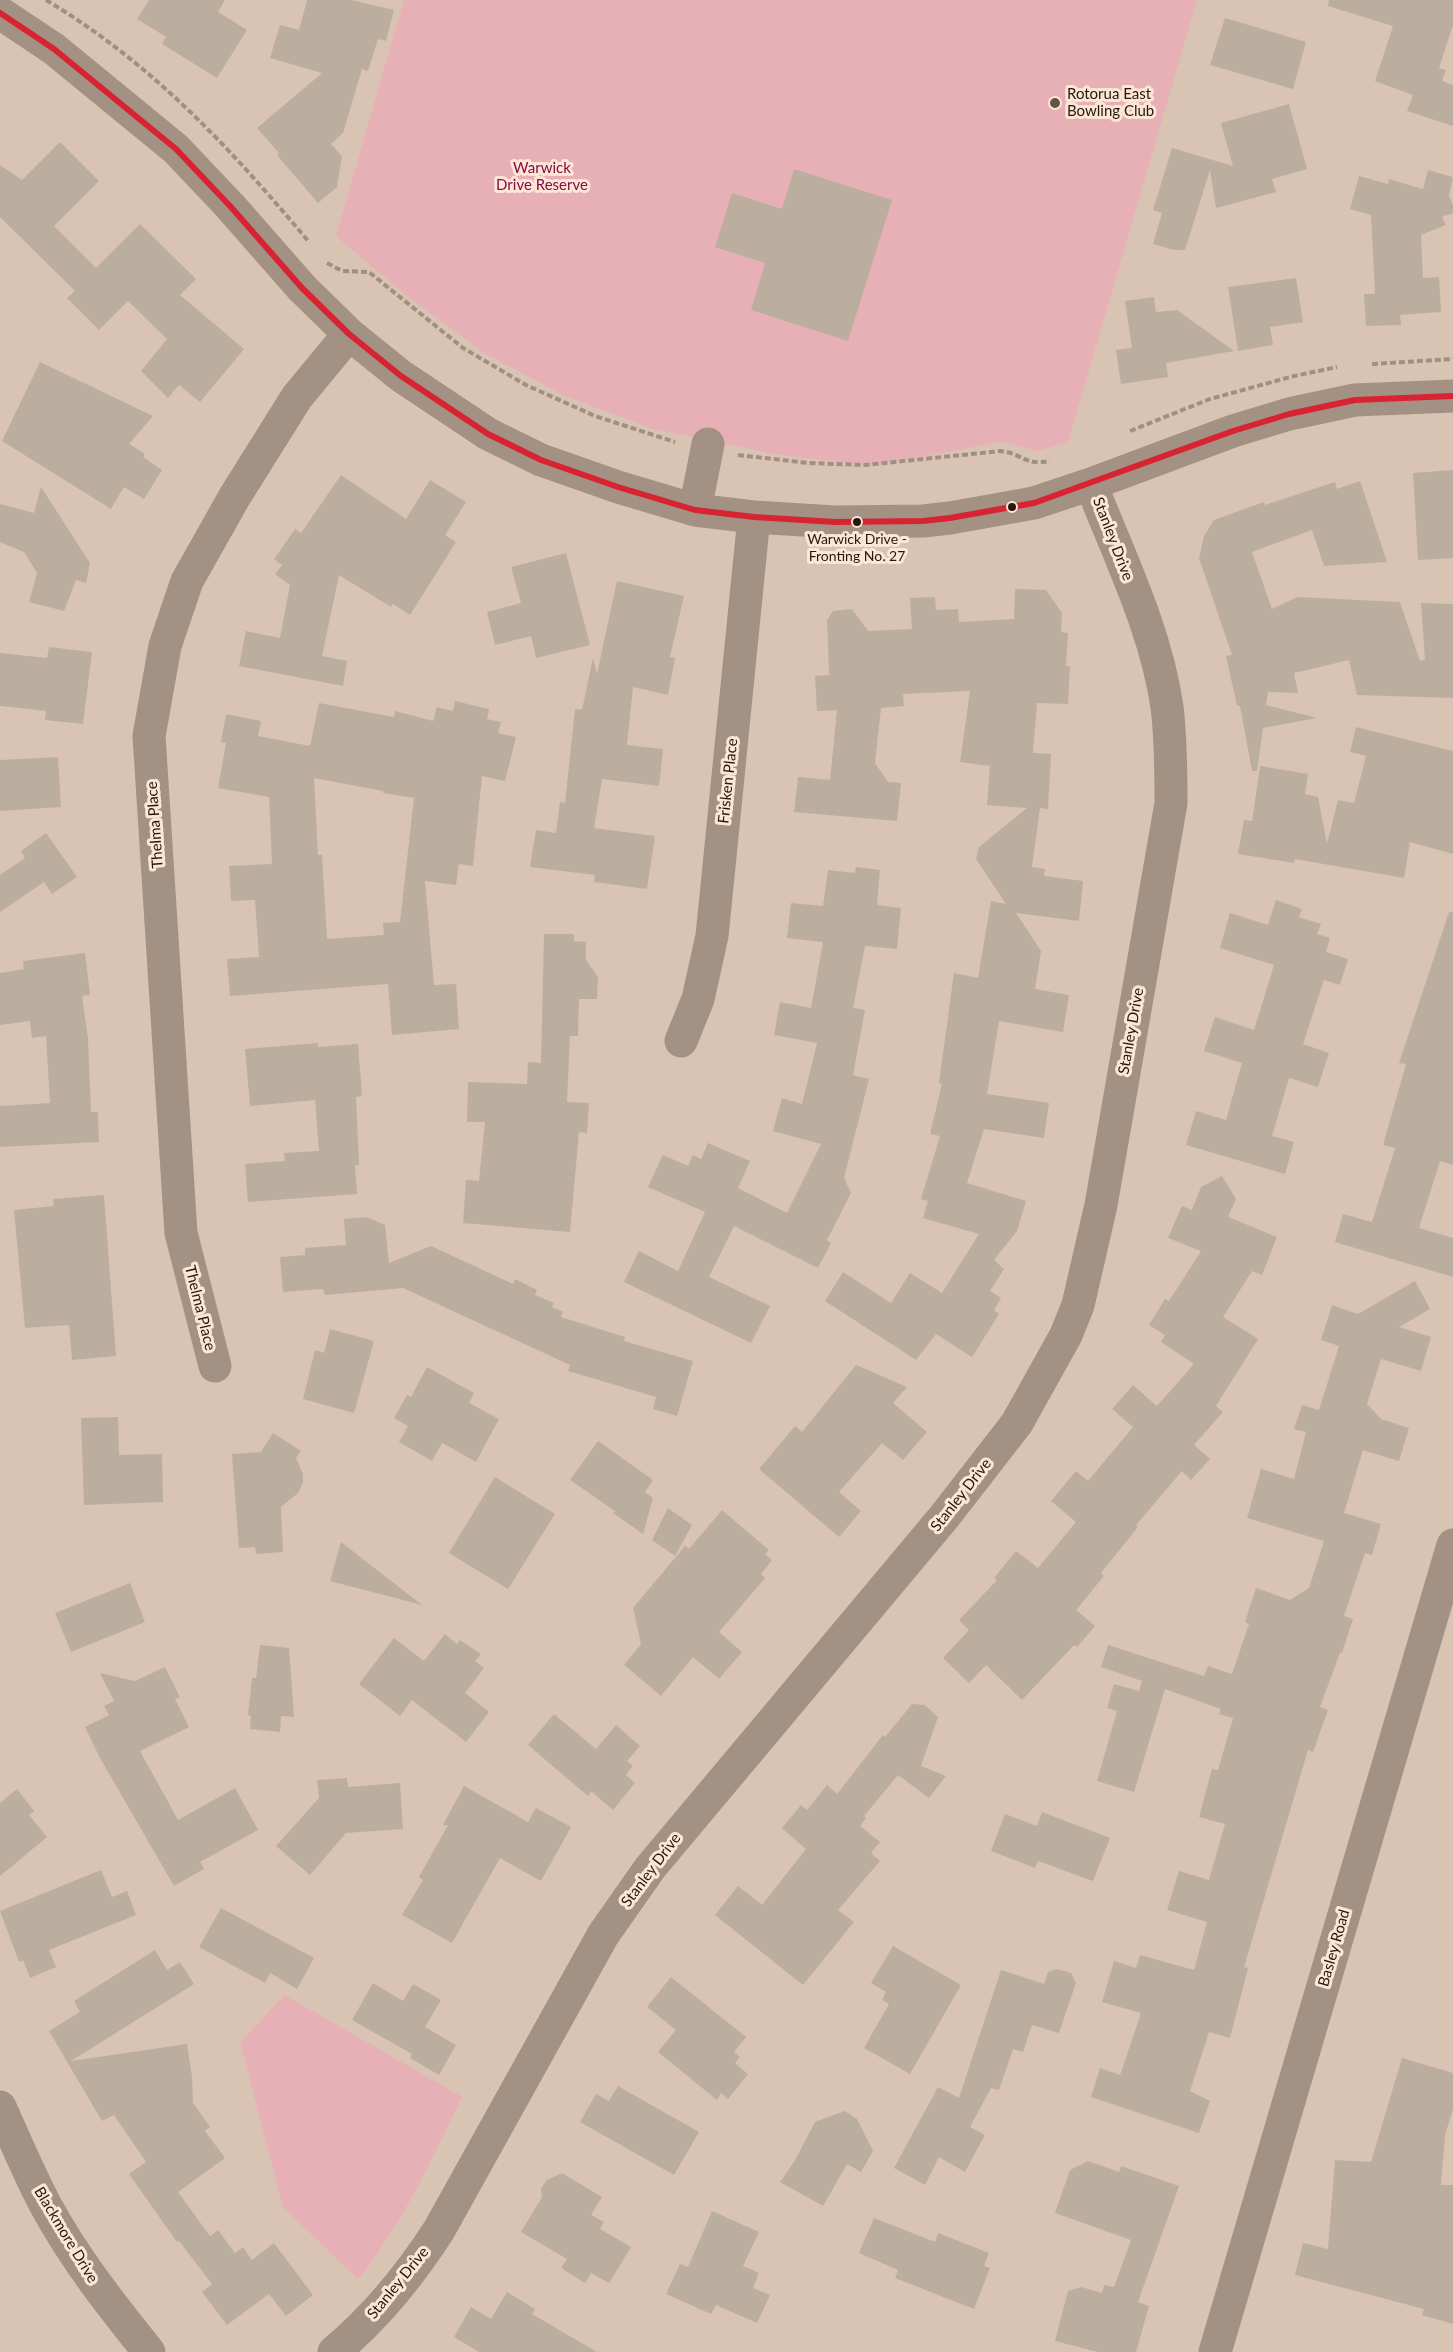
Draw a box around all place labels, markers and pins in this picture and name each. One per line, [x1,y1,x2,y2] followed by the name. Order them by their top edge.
[1067,85,1154,120] place label: Rotorua East Bowling Club
[1048,96,1062,110] marker: Rotorua East Bowling Club
[1006,501,1018,513] unlabelled marker
[851,516,863,528] marker: Warwick Drive - Fronting No. 27
[807,531,907,564] place label: Warwick Drive - Fronting No. 27

